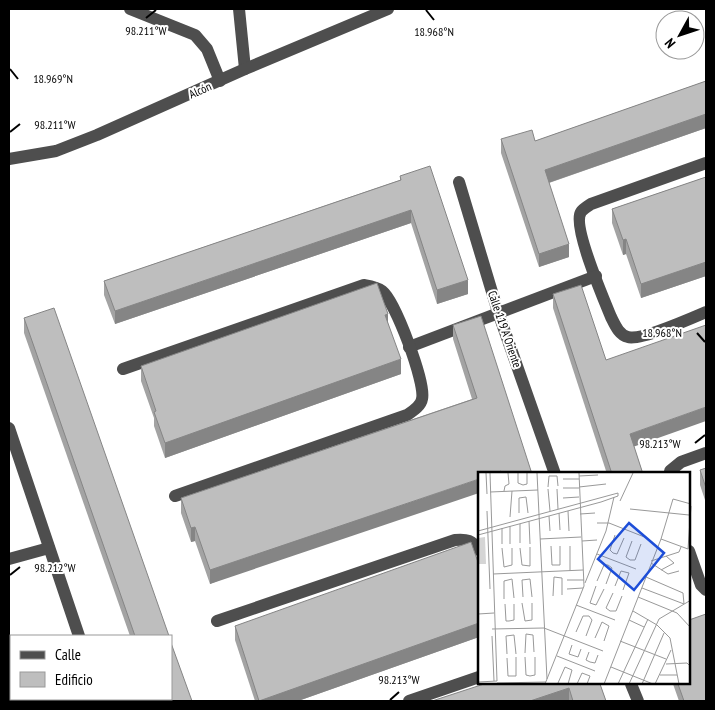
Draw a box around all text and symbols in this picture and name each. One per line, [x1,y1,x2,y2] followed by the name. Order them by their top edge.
[655,10,705,60] north arrow
[125,23,167,38] text: 98.211°W
[414,24,454,39] text: 18.968°N
[661,35,679,52] text: N
[33,71,73,86] text: 18.969°N
[186,78,214,102] street label: Alcón
[34,117,76,132] text: 98.211°W
[485,289,525,369] street label: Calle 119 A Oriente
[642,325,682,340] text: 18.968°N
[639,436,681,451] text: 98.213°W
[478,472,690,685] inset map
[34,560,76,575] text: 98.212°W
[10,635,172,700] legend
[55,645,81,664] text: Calle
[55,670,93,689] text: Edificio
[378,672,420,687] text: 98.213°W

